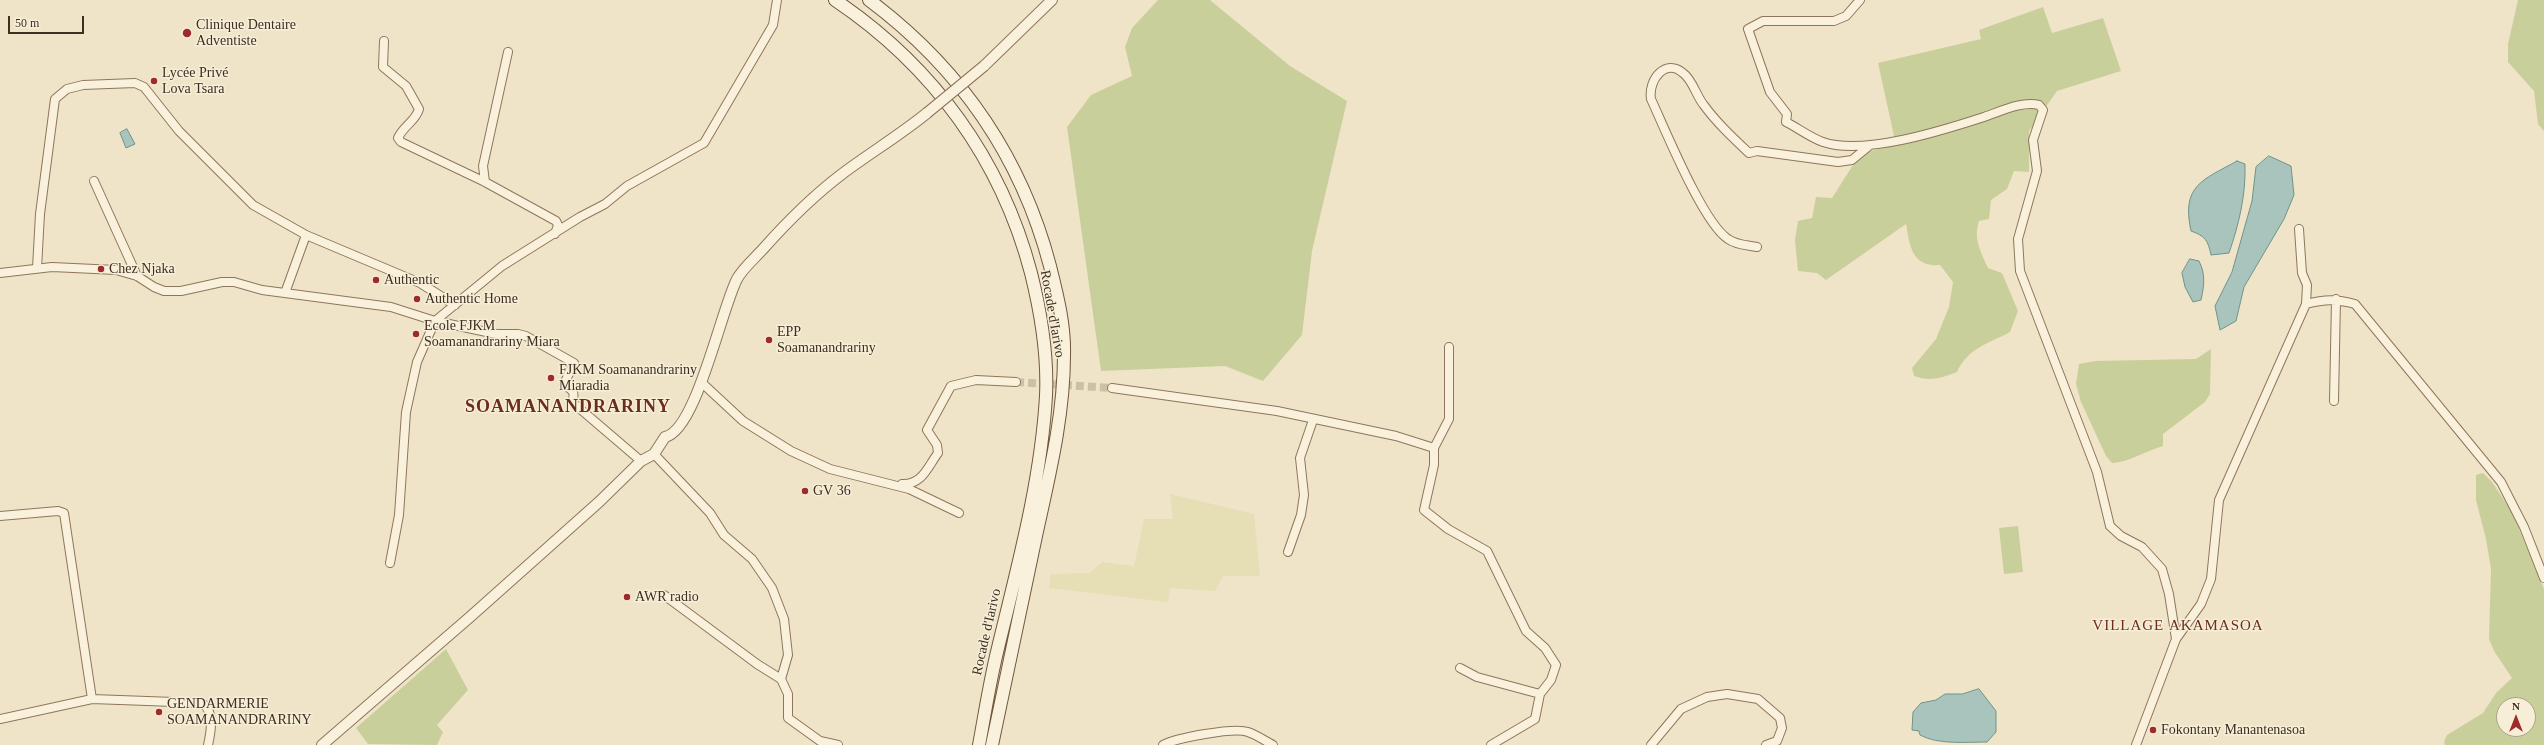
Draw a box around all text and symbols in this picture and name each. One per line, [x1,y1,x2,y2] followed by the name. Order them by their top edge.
[10,8,86,34] scale bar
[15,16,39,30] text: 50 m
[196,17,296,50] place label: Clinique Dentaire Adventiste
[181,27,193,39] marker: Clinique Dentaire Adventiste
[162,65,228,98] place label: Lycée Privé Lova Tsara
[149,76,159,86] marker: Lycée Privé Lova Tsara
[109,261,175,277] place label: Chez Njaka
[96,264,106,274] marker: Chez Njaka
[1036,269,1068,359] street label: Rocade d'Iarivo
[384,272,439,288] place label: Authentic
[371,275,381,285] marker: Authentic
[425,291,518,307] place label: Authentic Home
[412,294,422,304] marker: Authentic Home
[424,318,560,350] place label: Ecole FJKM Soamanandrariny Miara
[777,324,876,356] place label: EPP Soamanandrariny
[411,329,421,339] marker: Ecole FJKM Soamanandrariny Miara
[764,335,774,345] marker: EPP Soamanandrariny
[559,362,697,394] place label: FJKM Soamanandrariny Miaradia
[546,373,556,383] marker: FJKM Soamanandrariny Miaradia
[465,396,671,418] district label: SOAMANANDRARINY
[813,483,851,499] place label: GV 36
[800,486,810,496] marker: GV 36
[969,587,1005,677] street label: Rocade d'Iarivo
[635,589,699,605] place label: AWR radio
[622,592,632,602] marker: AWR radio
[2092,617,2264,635] district label: VILLAGE AKAMASOA
[167,696,312,728] place label: GENDARMERIE SOAMANANDRARINY
[2496,697,2536,737] north arrow
[2512,700,2520,712] text: N
[154,707,164,717] marker: GENDARMERIE SOAMANANDRARINY
[2161,722,2305,738] place label: Fokontany Manantenasoa
[2148,725,2158,735] marker: Fokontany Manantenasoa

